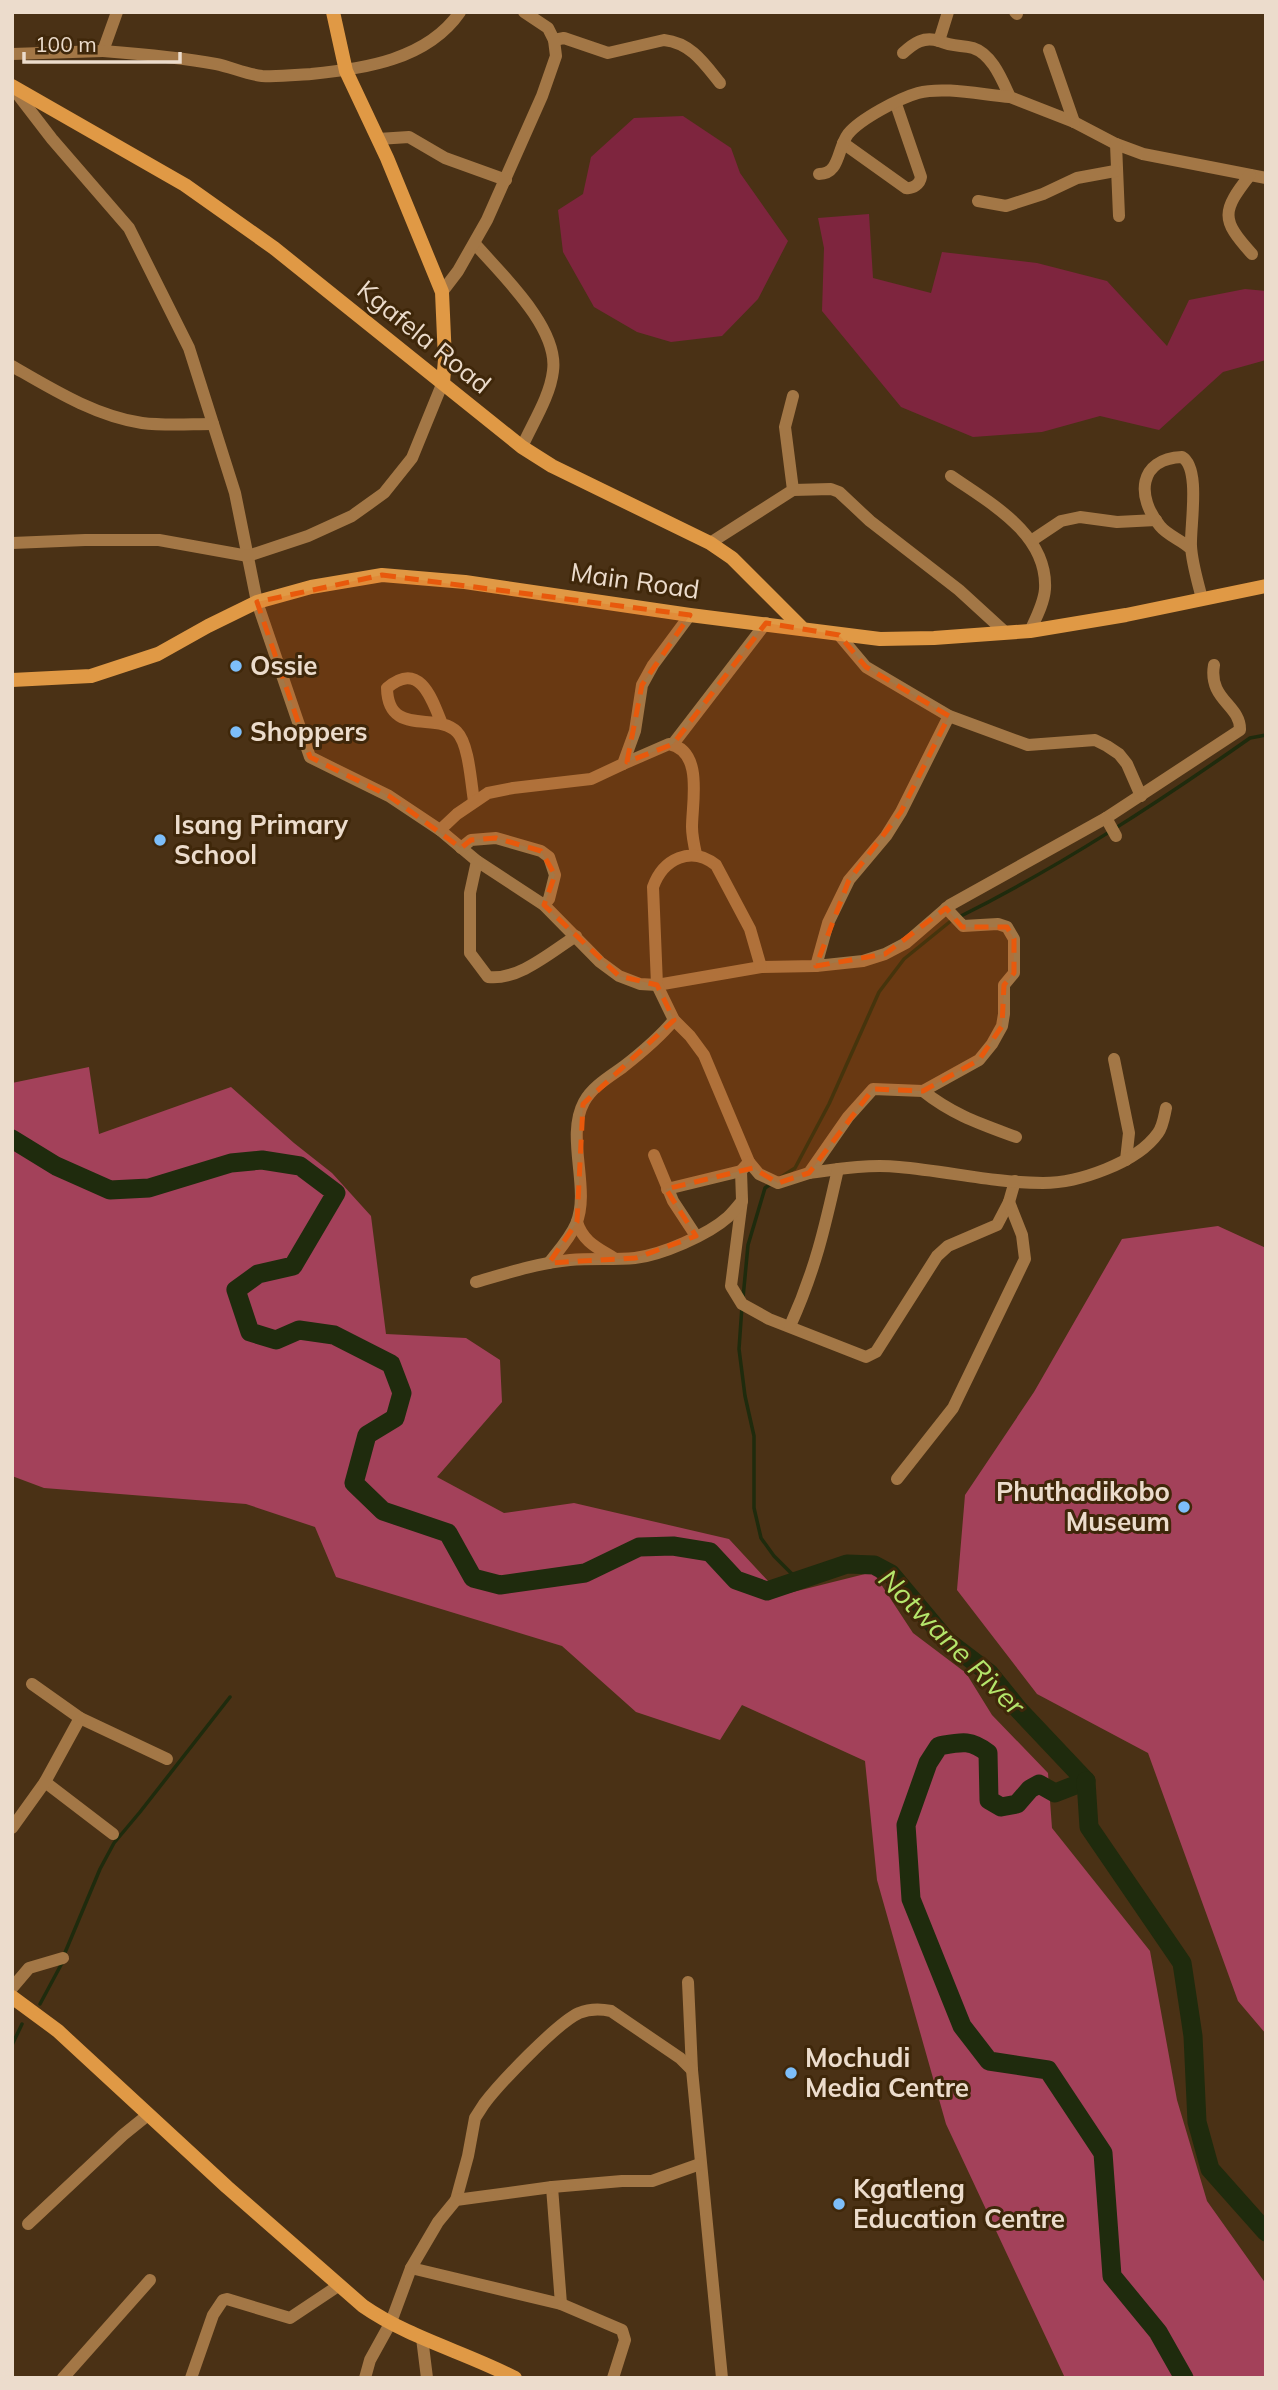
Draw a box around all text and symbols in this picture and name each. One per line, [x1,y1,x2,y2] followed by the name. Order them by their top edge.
[24,21,180,65] scale bar
[35,31,97,57] text: 100 m
[351,273,498,401] street label: Kgafela Road
[568,555,702,606] street label: Main Road
[250,649,318,682] place label: Ossie
[228,658,244,674] marker: Ossie
[250,715,367,748] place label: Shoppers
[228,724,244,740] marker: Shoppers
[174,808,349,871] place label: Isang Primary School
[152,832,168,848] marker: Isang Primary School
[996,1475,1170,1538] place label: Phuthadikobo Museum
[1176,1499,1192,1515] marker: Phuthadikobo Museum
[872,1561,1034,1723] water label: Notwane River
[805,2041,969,2104] place label: Mochudi Media Centre
[783,2065,799,2081] marker: Mochudi Media Centre
[853,2172,1065,2235] place label: Kgatleng Education Centre
[831,2196,847,2212] marker: Kgatleng Education Centre

